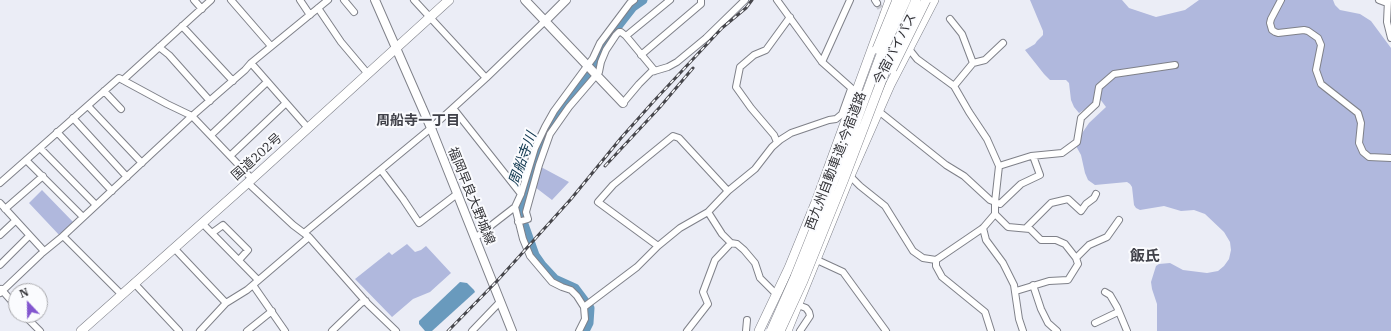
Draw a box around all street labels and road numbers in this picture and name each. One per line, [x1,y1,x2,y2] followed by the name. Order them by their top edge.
[870,11,920,87] street label: 今宿バイパス
[802,90,870,232] street label: 西九州自動車道;今宿道路
[229,130,285,184] street label: 国道202号
[444,145,498,247] street label: 福岡早良大野城線

